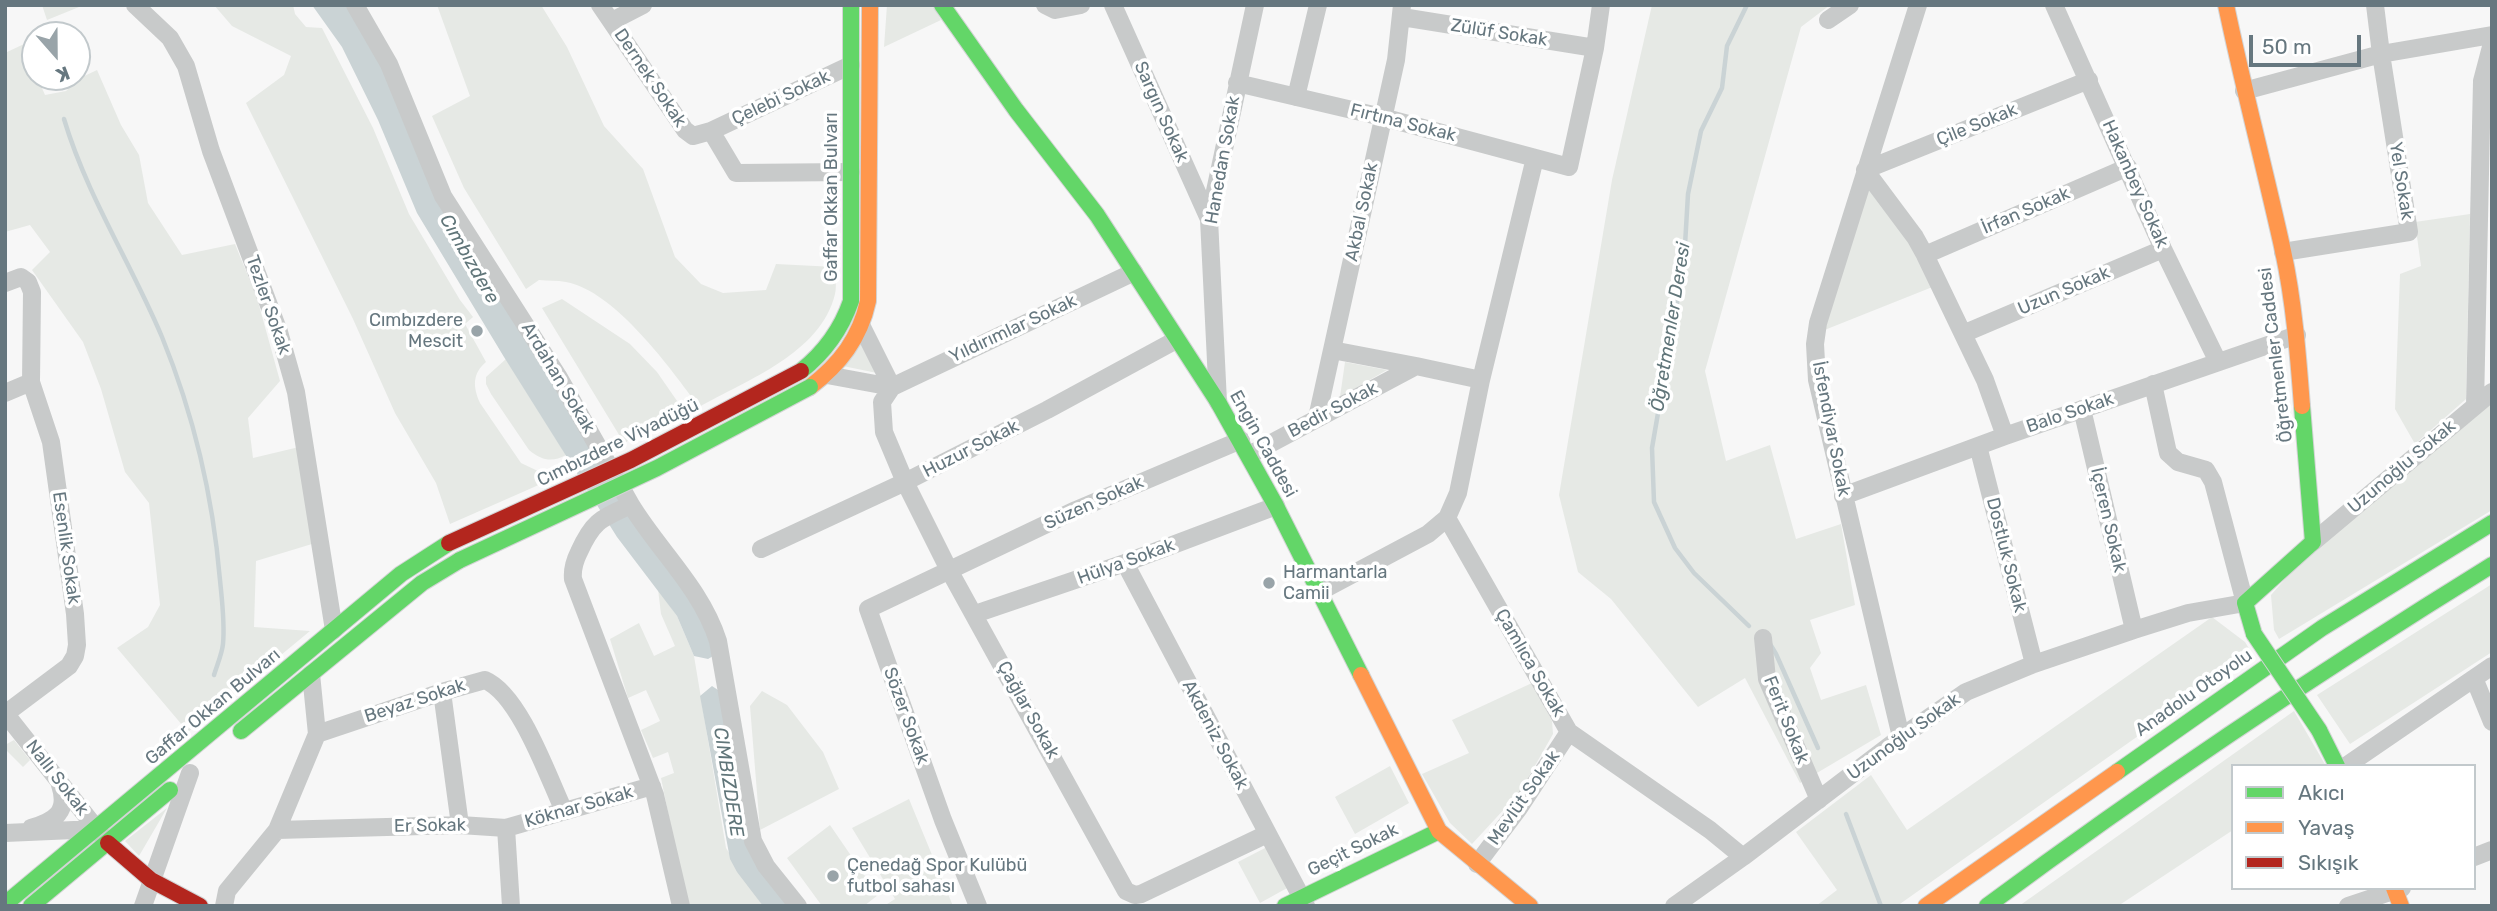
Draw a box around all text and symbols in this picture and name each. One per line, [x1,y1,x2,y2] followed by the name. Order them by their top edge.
[1449,15,1549,51] street label: Zülüf Sokak
[21,21,91,91] north arrow
[2252,21,2364,65] scale bar
[609,25,691,131] street label: Dernek Sokak
[2262,34,2312,59] text: 50 m
[1129,58,1193,166] street label: Sargın Sokak
[53,61,73,87] text: K
[728,66,834,130] street label: Çelebi Sokak
[1201,94,1245,226] street label: Hanedan Sokak
[1348,99,1458,147] street label: Fırtına Sokak
[1934,99,2020,151] street label: Çile Sokak
[821,112,843,282] street label: Gaffar Okkan Bulvarı
[2097,117,2173,251] street label: Hakanbey Sokak
[2384,140,2418,222] street label: Yel Sokak
[1341,161,1383,263] street label: Akbal Sokak
[1979,183,2073,239] street label: İrfan Sokak
[434,210,504,308] water label: Cımbızdere
[1646,241,1696,413] water label: Öğretmenler Deresi
[241,253,295,357] street label: Tezler Sokak
[2015,262,2113,320] street label: Uzun Sokak
[2255,266,2297,444] street label: Öğretmenler Caddesi
[946,290,1080,368] street label: Yıldırımlar Sokak
[369,310,463,352] place label: Cımbızdere Mescit
[516,319,600,437] street label: Ardahan Sokak
[469,323,485,339] marker: Cımbızdere Mescit
[1807,359,1855,499] street label: İsfendiyar Sokak
[1285,377,1381,443] street label: Bedir Sokak
[1225,387,1301,501] street label: Engin Caddesi
[2023,388,2117,438] street label: Balo Sokak
[534,394,702,492] street label: Cımbızdere Viyadüğü
[919,416,1023,482] street label: Huzur Sokak
[2344,416,2460,518] street label: Uzunoğlu Sokak
[2085,466,2131,574] street label: İçeren Sokak
[1041,472,1147,534] street label: Süzen Sokak
[47,490,85,606] street label: Esenlik Sokak
[1981,495,2031,615] street label: Dostluk Sokak
[1074,534,1178,590] street label: Hülya Sokak
[1283,562,1387,604] place label: Harmantarla Camii
[1261,575,1277,591] marker: Harmantarla Camii
[1490,605,1570,721] street label: Çamlıca Sokak
[141,644,285,770] street label: Gaffar Okkan Bulvarı
[2131,645,2257,741] street label: Anadolu Otoyolu
[992,657,1064,763] street label: Çağlar Sokak
[878,665,934,767] street label: Sözer Sokak
[1759,673,1813,767] street label: Ferit Sokak
[362,675,468,727] street label: Beyaz Sokak
[1177,677,1253,793] street label: Akdeniz Sokak
[1843,689,1965,785] street label: Uzunoğlu Sokak
[708,726,748,838] water label: CIMBIZDERE
[21,736,93,820] street label: Nallı Sokak
[1483,747,1565,849] street label: Mevlüt Sokak
[2231,764,2476,890] legend
[2298,780,2345,805] text: Akıcı
[522,781,636,833] street label: Köknar Sokak
[394,815,466,837] street label: Er Sokak
[2298,815,2354,840] text: Yavaş
[1304,819,1402,881] street label: Geçit Sokak
[2298,850,2359,875] text: Sıkışık
[847,855,1027,898] place label: Çenedağ Spor Kulübü futbol sahası
[825,868,841,884] marker: Çenedağ Spor Kulübü futbol sahası

